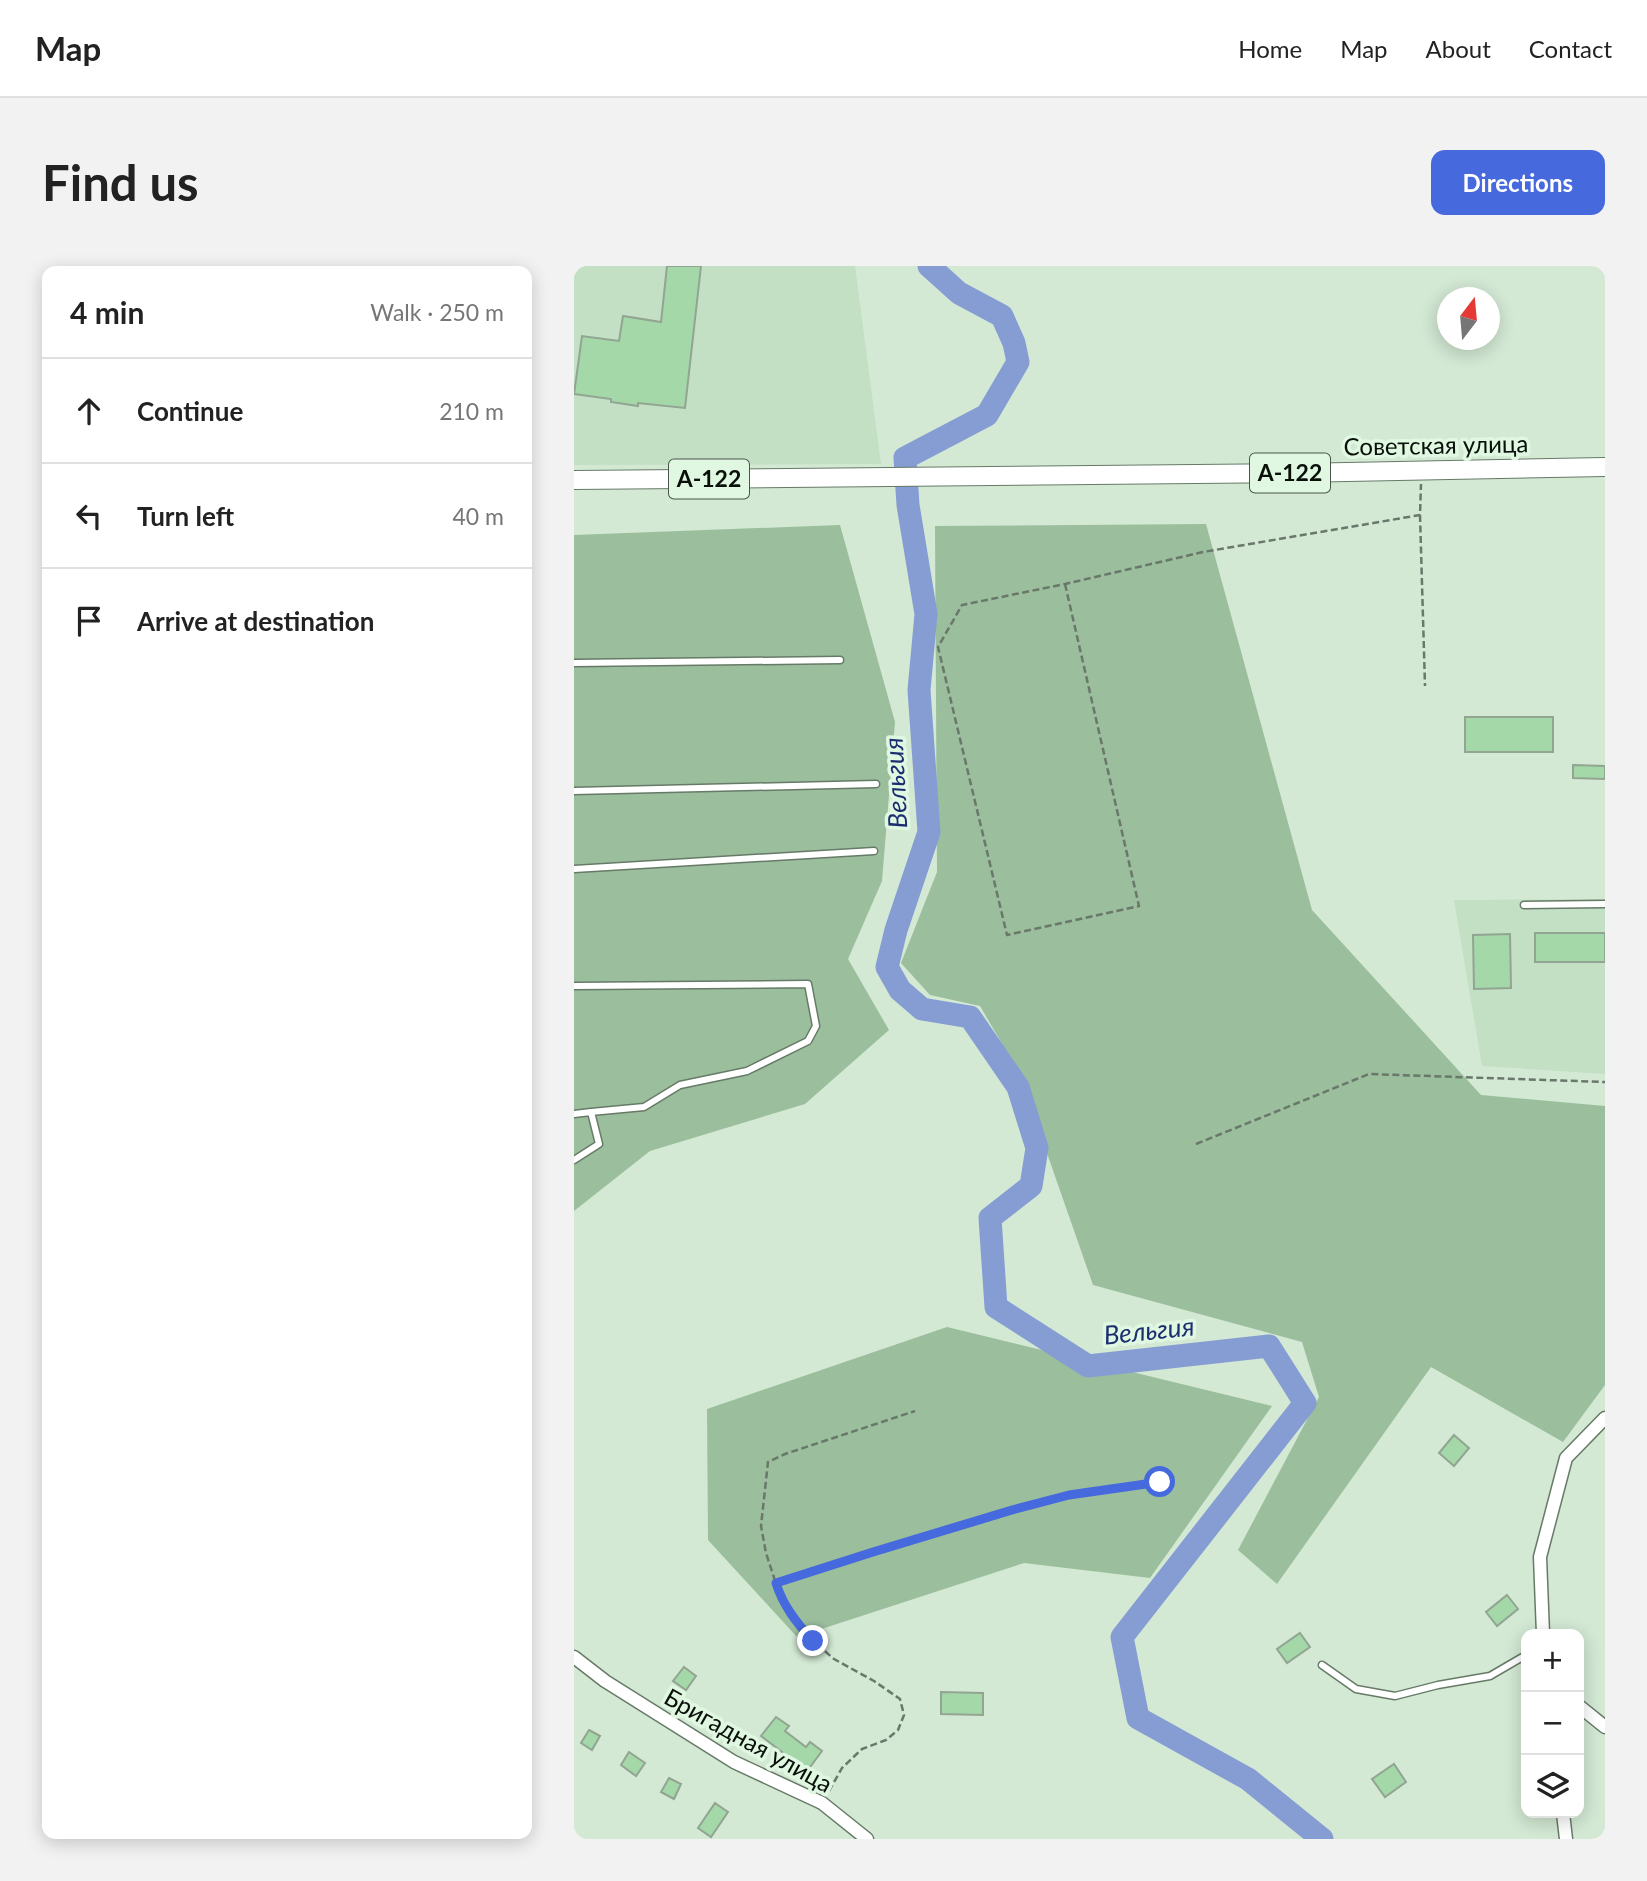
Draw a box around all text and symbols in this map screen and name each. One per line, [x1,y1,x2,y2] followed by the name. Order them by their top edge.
[35,28,101,68] text: Map
[1238,34,1302,63] text: Home
[1340,34,1388,63] text: Map
[1426,34,1491,63] text: About
[1529,34,1612,63] text: Contact
[1431,150,1605,215] button: Directions
[42,153,199,211] text: Find us
[1437,287,1500,350] north arrow
[70,294,144,330] text: 4 min
[370,298,504,326] text: Walk · 250 m
[70,392,108,430] icon: ahead
[137,395,243,427] text: Continue
[439,397,504,425] text: 210 m
[1343,428,1529,461] street label: Советская улица
[1250,454,1330,493] road number: А-122
[669,460,749,498] road number: А-122
[70,497,108,535] icon: left
[137,500,234,532] text: Turn left
[453,502,504,530] text: 40 m
[70,602,108,640] icon: arrive
[137,605,374,637] text: Arrive at destination
[877,737,913,829] water label: Вельгия
[1102,1309,1196,1351] water label: Вельгия
[1144,1466,1175,1497] route start
[797,1625,828,1656] route end
[1521,1629,1584,1818] map controls
[1521,1629,1584,1692] button: +
[660,1682,838,1798] street label: Бригадная улица
[1521,1692,1584,1755] button: −
[1521,1755,1584,1818] button: layers

